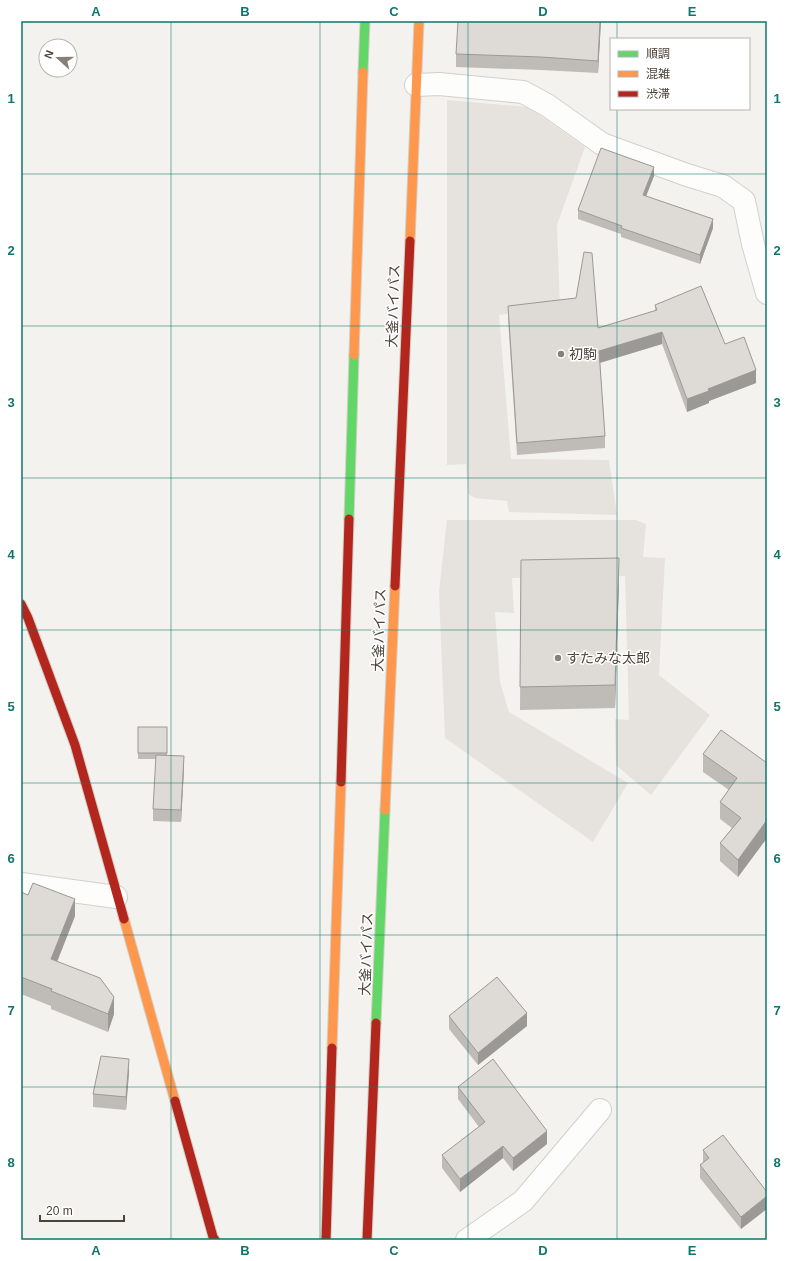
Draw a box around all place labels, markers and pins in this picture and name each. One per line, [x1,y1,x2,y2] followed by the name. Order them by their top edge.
[569,346,597,362] place label: 初駒
[556,349,566,359] marker: 初駒
[566,650,650,666] place label: すたみな太郎
[553,653,563,663] marker: すたみな太郎

